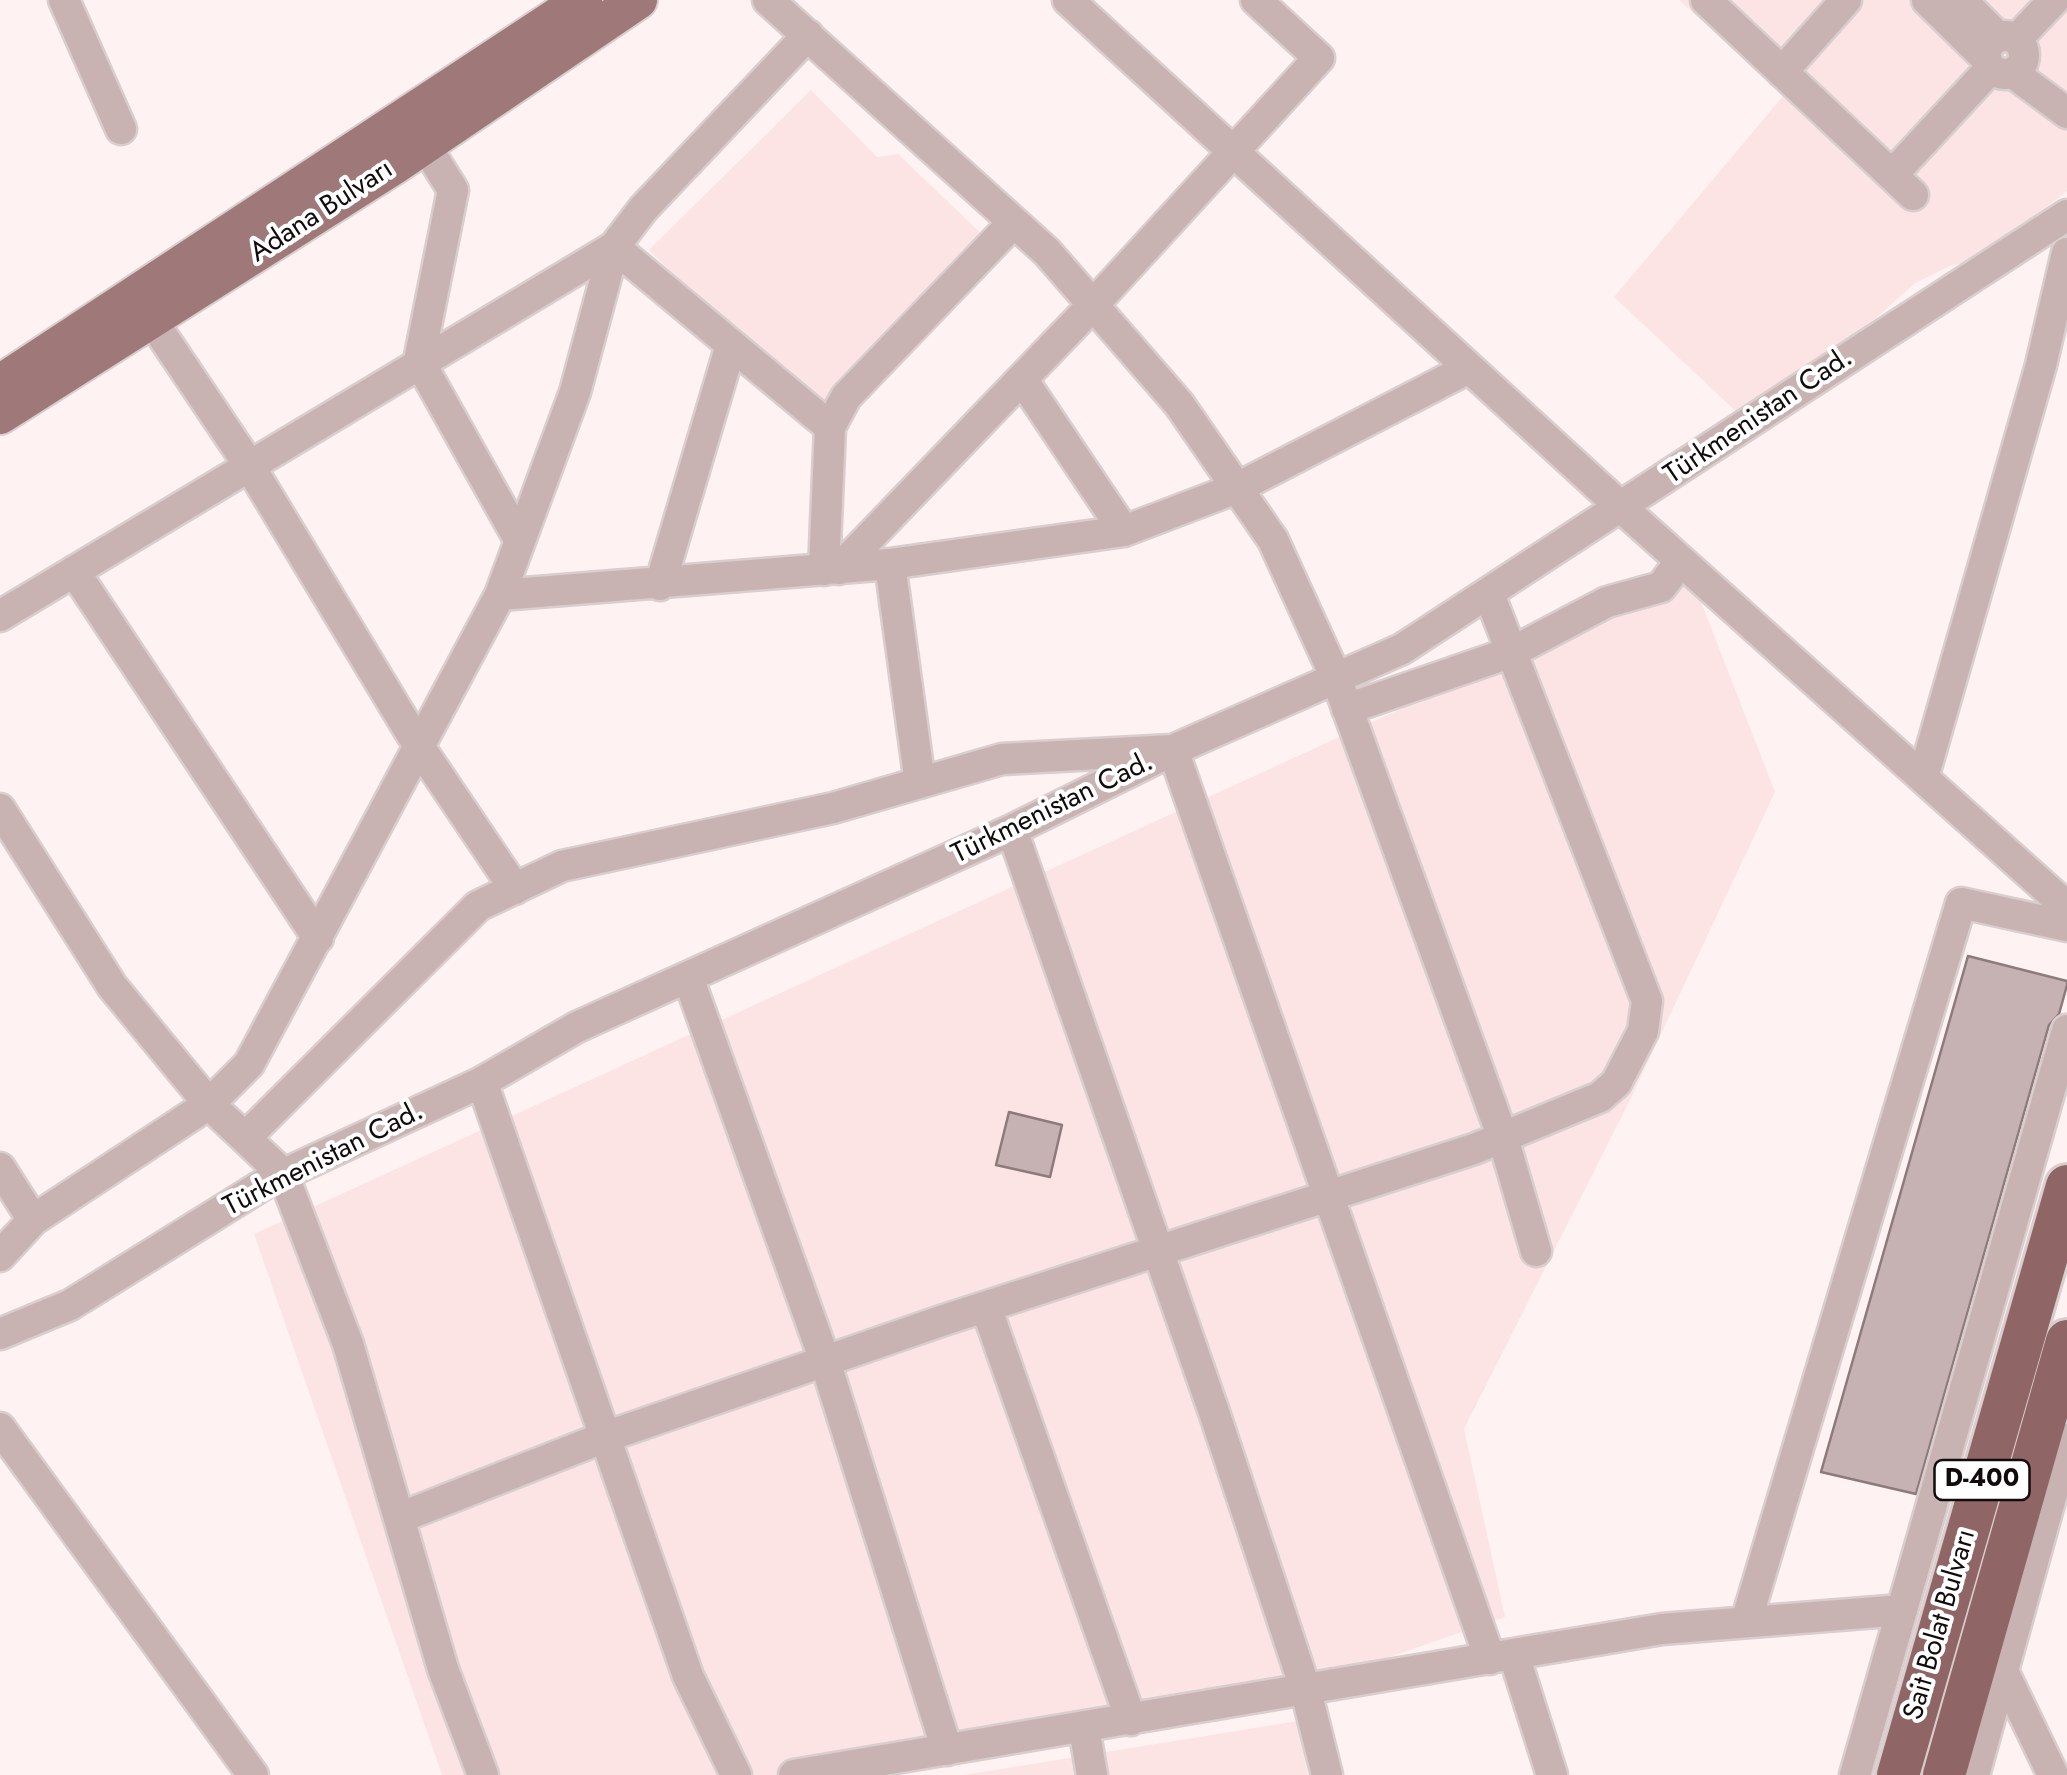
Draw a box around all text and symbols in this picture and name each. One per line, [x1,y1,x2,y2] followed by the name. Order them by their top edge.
[244,153,400,271] street label: Adana Bulvarı
[1659,342,1859,492] street label: Türkmenistan Cad.
[947,746,1159,872] street label: Türkmenistan Cad.
[219,1095,429,1225] street label: Türkmenistan Cad.
[1934,1460,2030,1500] road number: D-400
[1898,1526,1984,1724] street label: Sait Bolat Bulvarı

